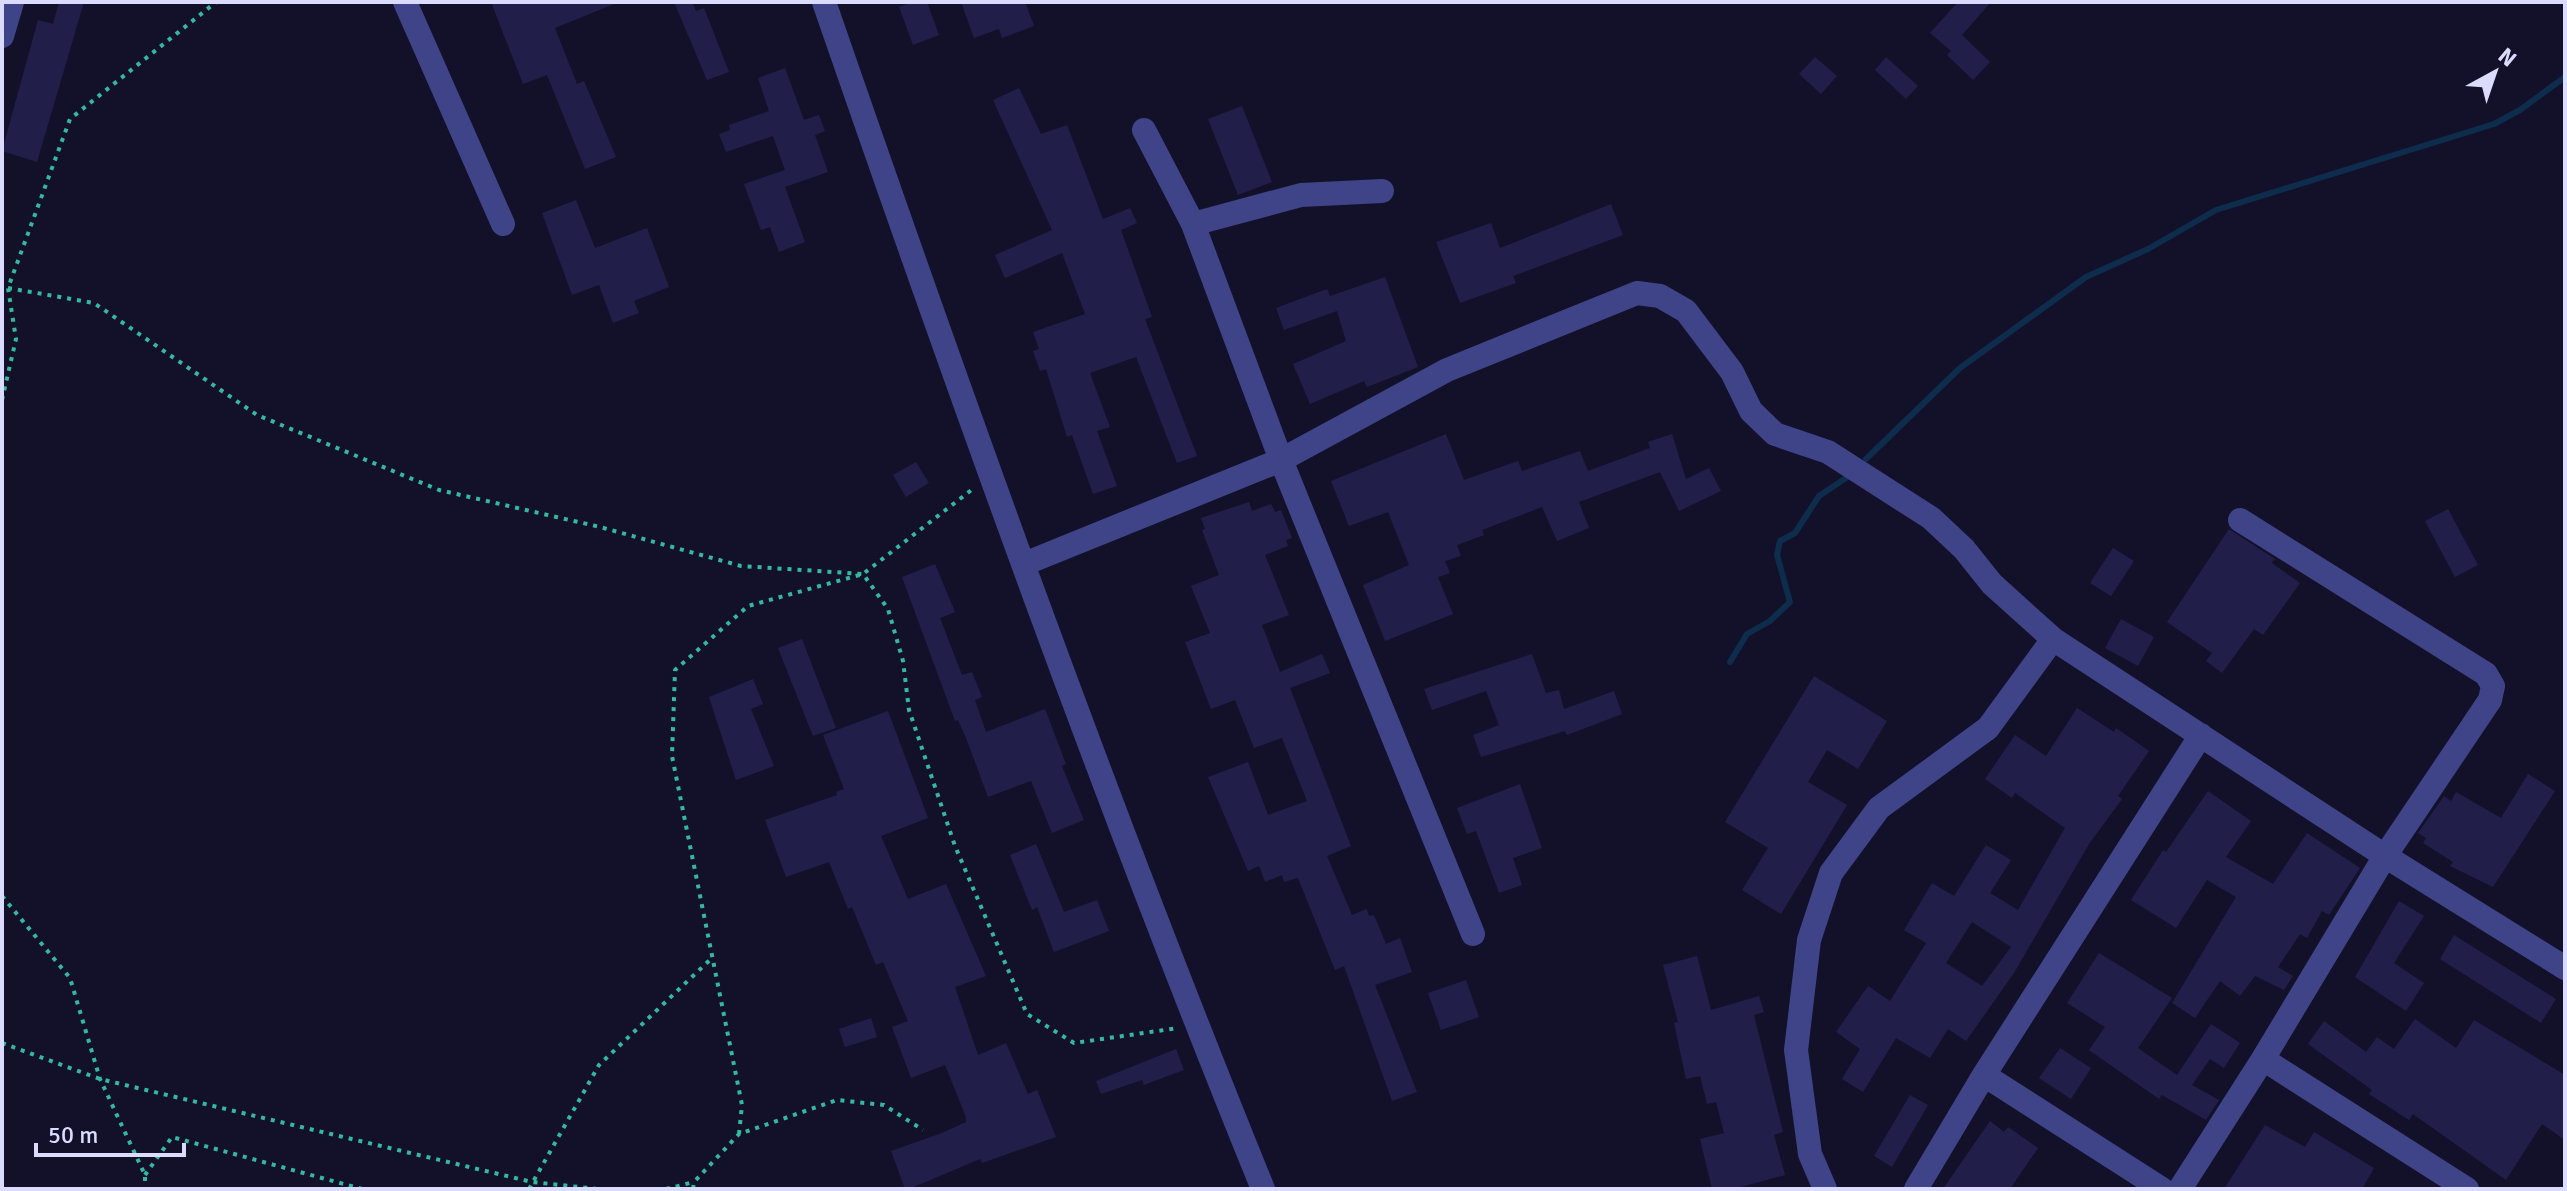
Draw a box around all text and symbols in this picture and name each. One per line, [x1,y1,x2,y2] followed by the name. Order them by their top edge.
[2455,32,2535,112] north arrow
[2493,42,2522,72] text: N
[36,1107,184,1157] scale bar
[48,1120,98,1150] text: 50 m

